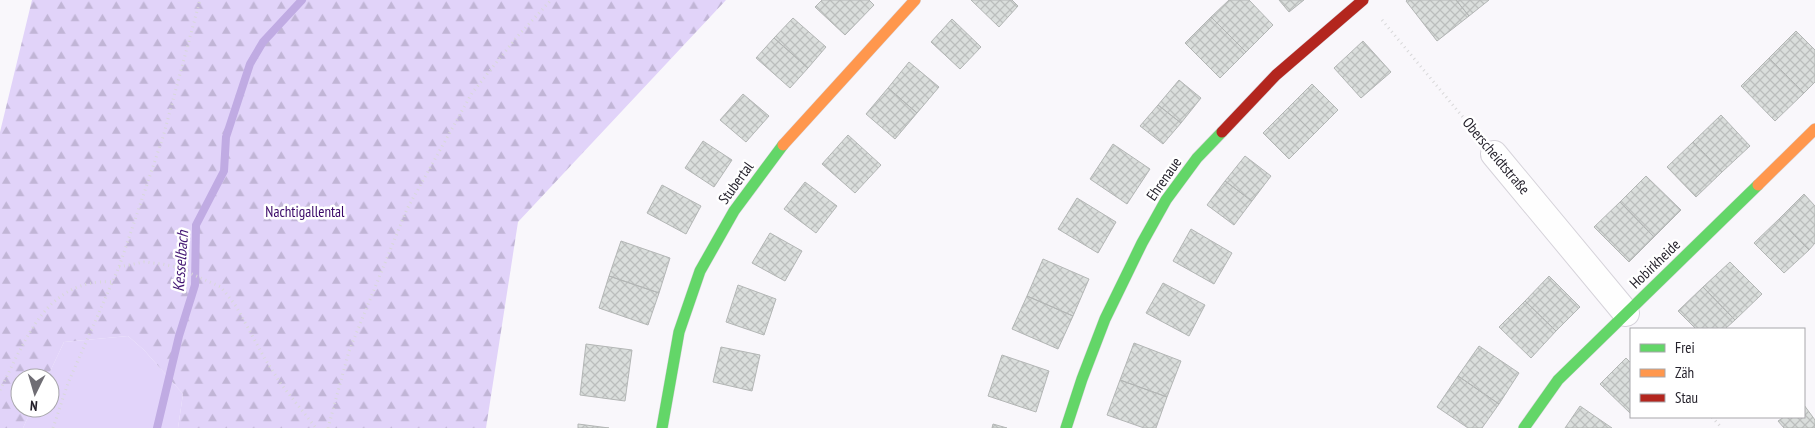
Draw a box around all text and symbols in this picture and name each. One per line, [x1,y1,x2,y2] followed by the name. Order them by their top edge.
[1459,113,1534,198] street label: Oberscheidtstraße
[1142,153,1185,204] street label: Ehrenaue
[714,157,758,208] street label: Stubertal
[265,202,345,221] park label: Nachtigallental
[168,229,192,292] water label: Kesselbach
[1625,235,1684,292] street label: Hobirkheide
[1630,328,1805,418] legend
[1675,338,1695,357] text: Frei
[1675,363,1694,382] text: Zäh
[10,368,60,418] north arrow
[1675,388,1698,407] text: Stau
[29,397,38,415] text: N

